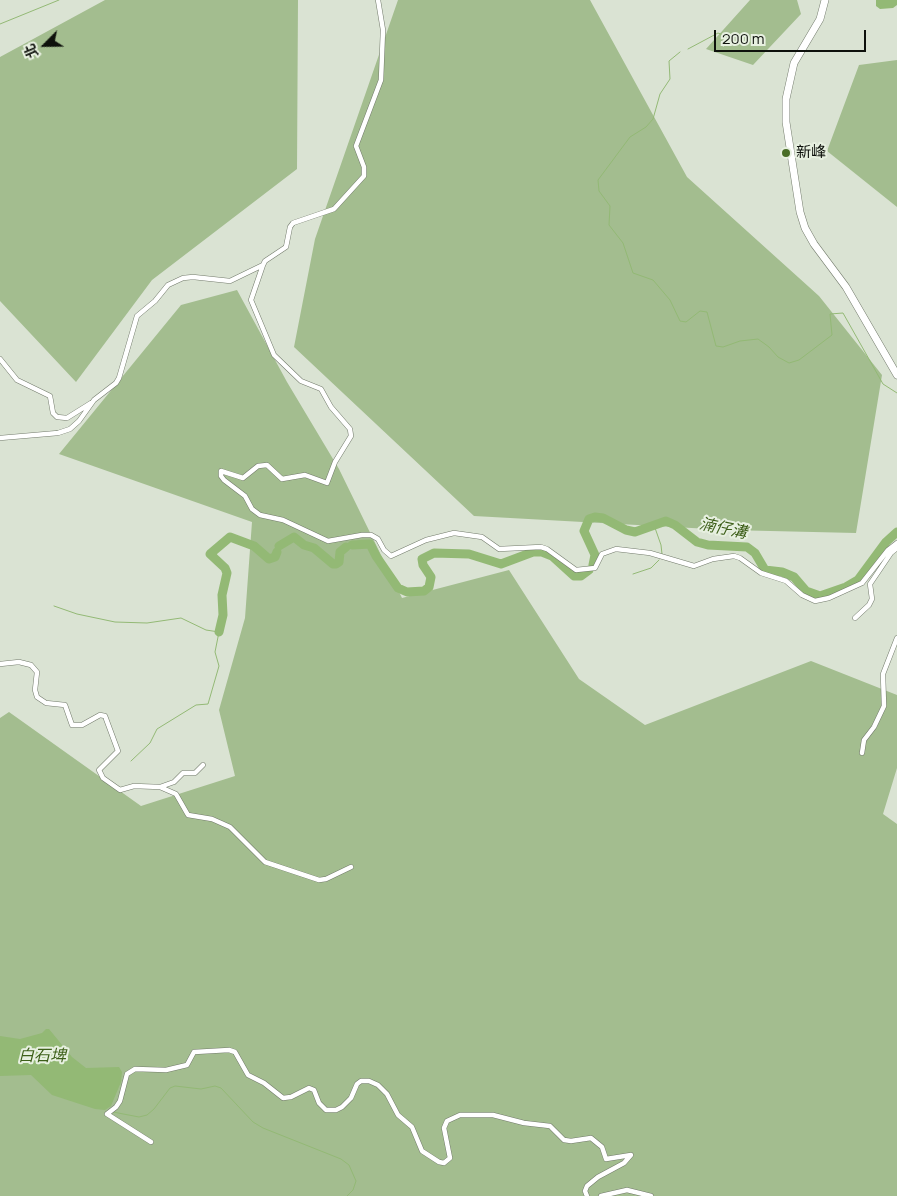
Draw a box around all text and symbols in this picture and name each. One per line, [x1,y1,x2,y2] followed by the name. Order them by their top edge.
[20,20,70,70] north arrow
[717,20,870,52] scale bar
[722,28,765,49] text: 200 m
[19,41,42,61] text: 北
[796,144,826,162] place label: 新峰
[780,147,792,159] marker: 新峰
[698,515,748,543] water label: 湳仔溝
[18,1047,66,1067] water label: 白石埤

